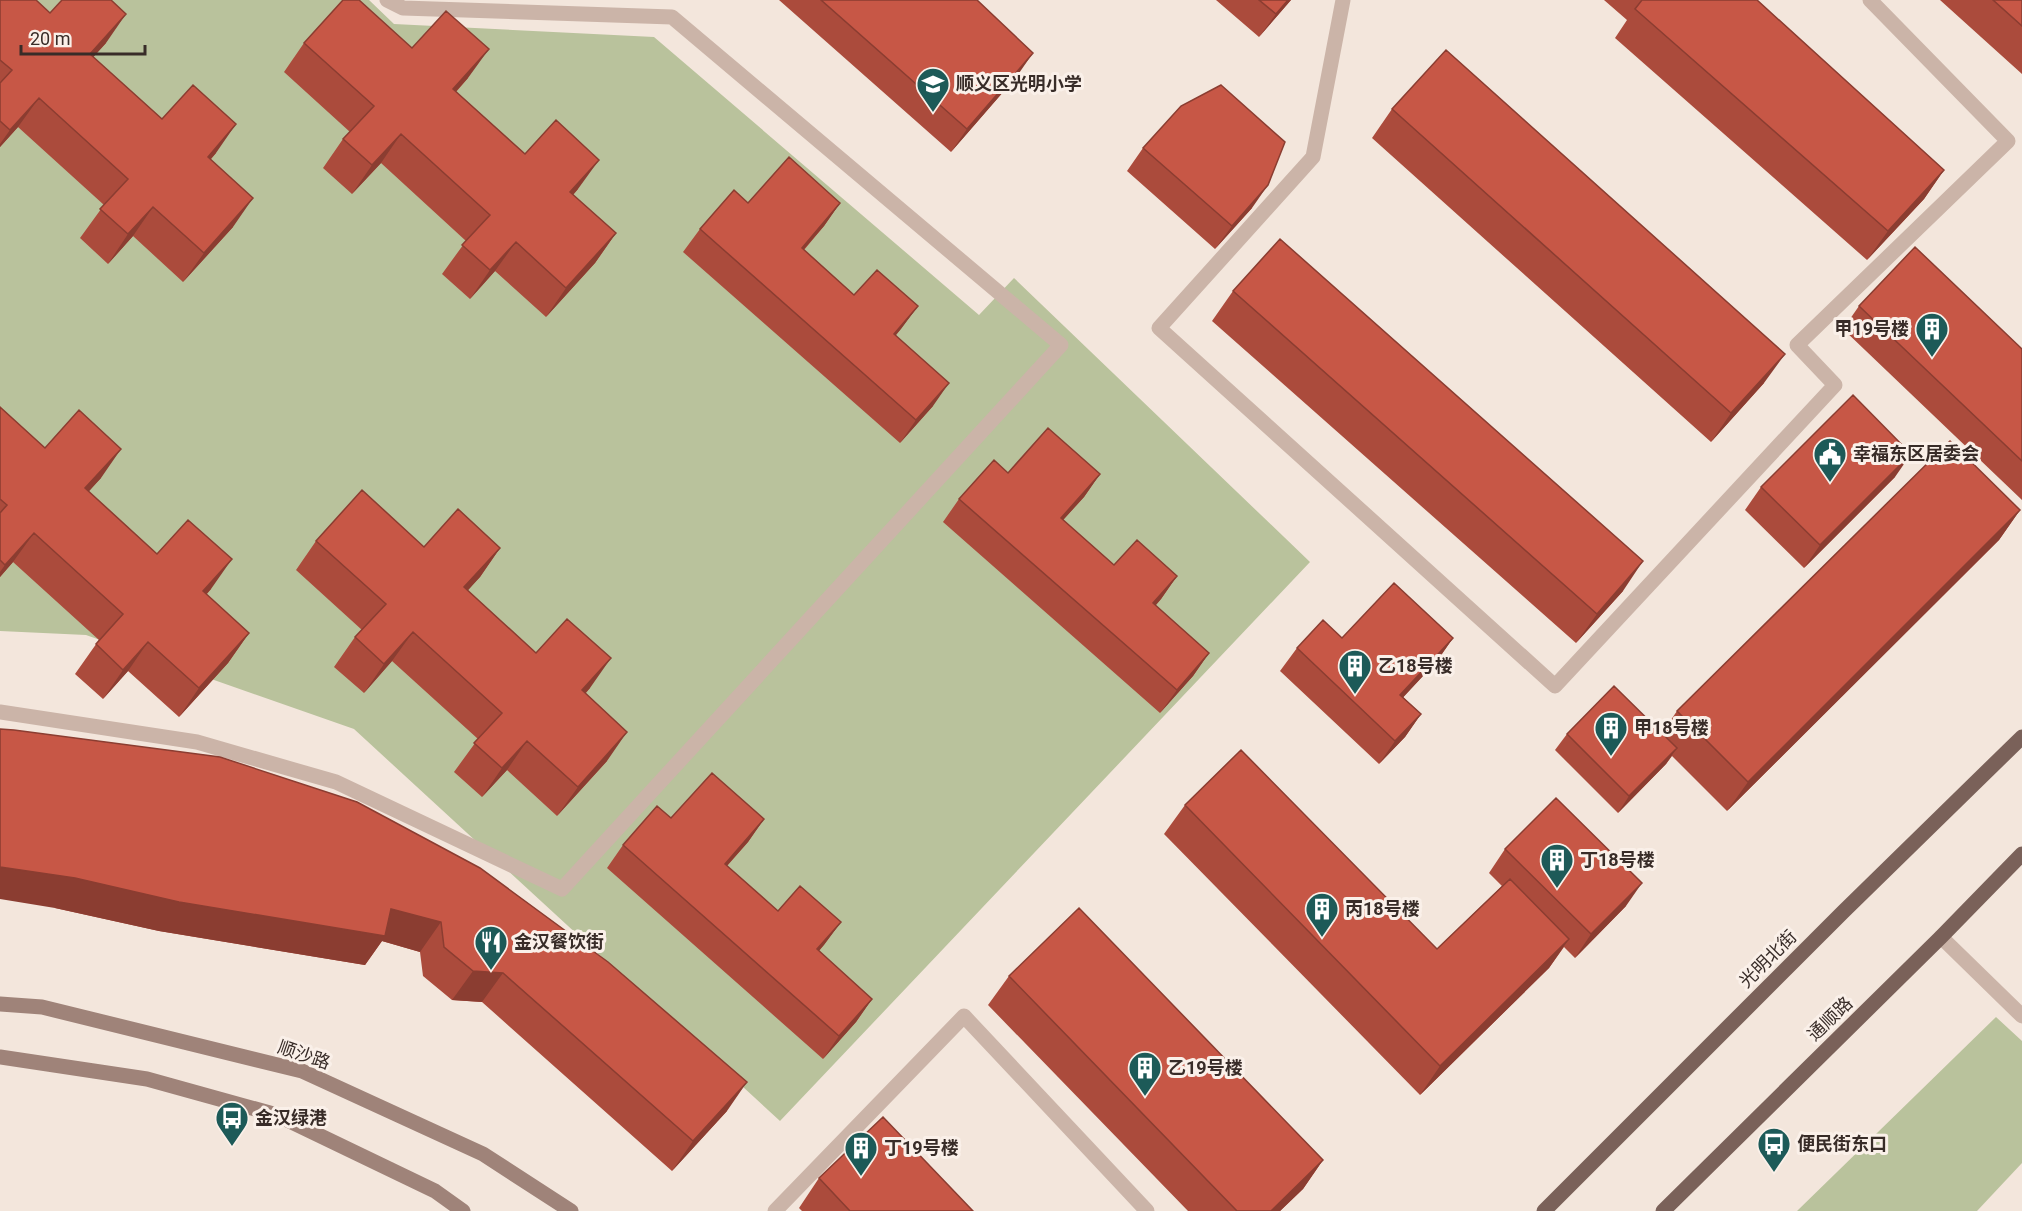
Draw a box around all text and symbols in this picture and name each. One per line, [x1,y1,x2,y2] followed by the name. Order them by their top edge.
[21,18,146,56] scale bar
[30,28,70,49] text: 20 m
[915,66,951,113] school or university icon: 顺义区光明小学
[956,73,1082,94] place label: 顺义区光明小学
[1914,311,1950,358] building icon: 甲19号楼
[1834,318,1909,339] place label: 甲19号楼
[1812,436,1848,483] public building icon: 幸福东区居委会
[1853,443,1979,464] place label: 幸福东区居委会
[1337,648,1373,695] building icon: 乙18号楼
[1378,655,1453,676] place label: 乙18号楼
[1593,710,1629,757] building icon: 甲18号楼
[1634,717,1709,738] place label: 甲18号楼
[1539,842,1575,889] building icon: 丁18号楼
[1580,849,1655,870] place label: 丁18号楼
[1304,891,1340,938] building icon: 丙18号楼
[1345,898,1420,919] place label: 丙18号楼
[473,924,509,971] restaurant icon: 金汉餐饮街
[1735,926,1801,992] street label: 光明北街
[514,931,604,952] place label: 金汉餐饮街
[1803,992,1856,1045] street label: 通顺路
[275,1036,333,1073] street label: 顺沙路
[1127,1050,1163,1097] building icon: 乙19号楼
[1168,1057,1243,1078] place label: 乙19号楼
[214,1100,250,1147] bus stop icon: 金汉绿港
[255,1107,327,1128] place label: 金汉绿港
[1756,1126,1792,1173] bus stop icon: 便民街东口
[843,1130,879,1177] building icon: 丁19号楼
[1797,1133,1887,1154] place label: 便民街东口
[884,1137,959,1158] place label: 丁19号楼

